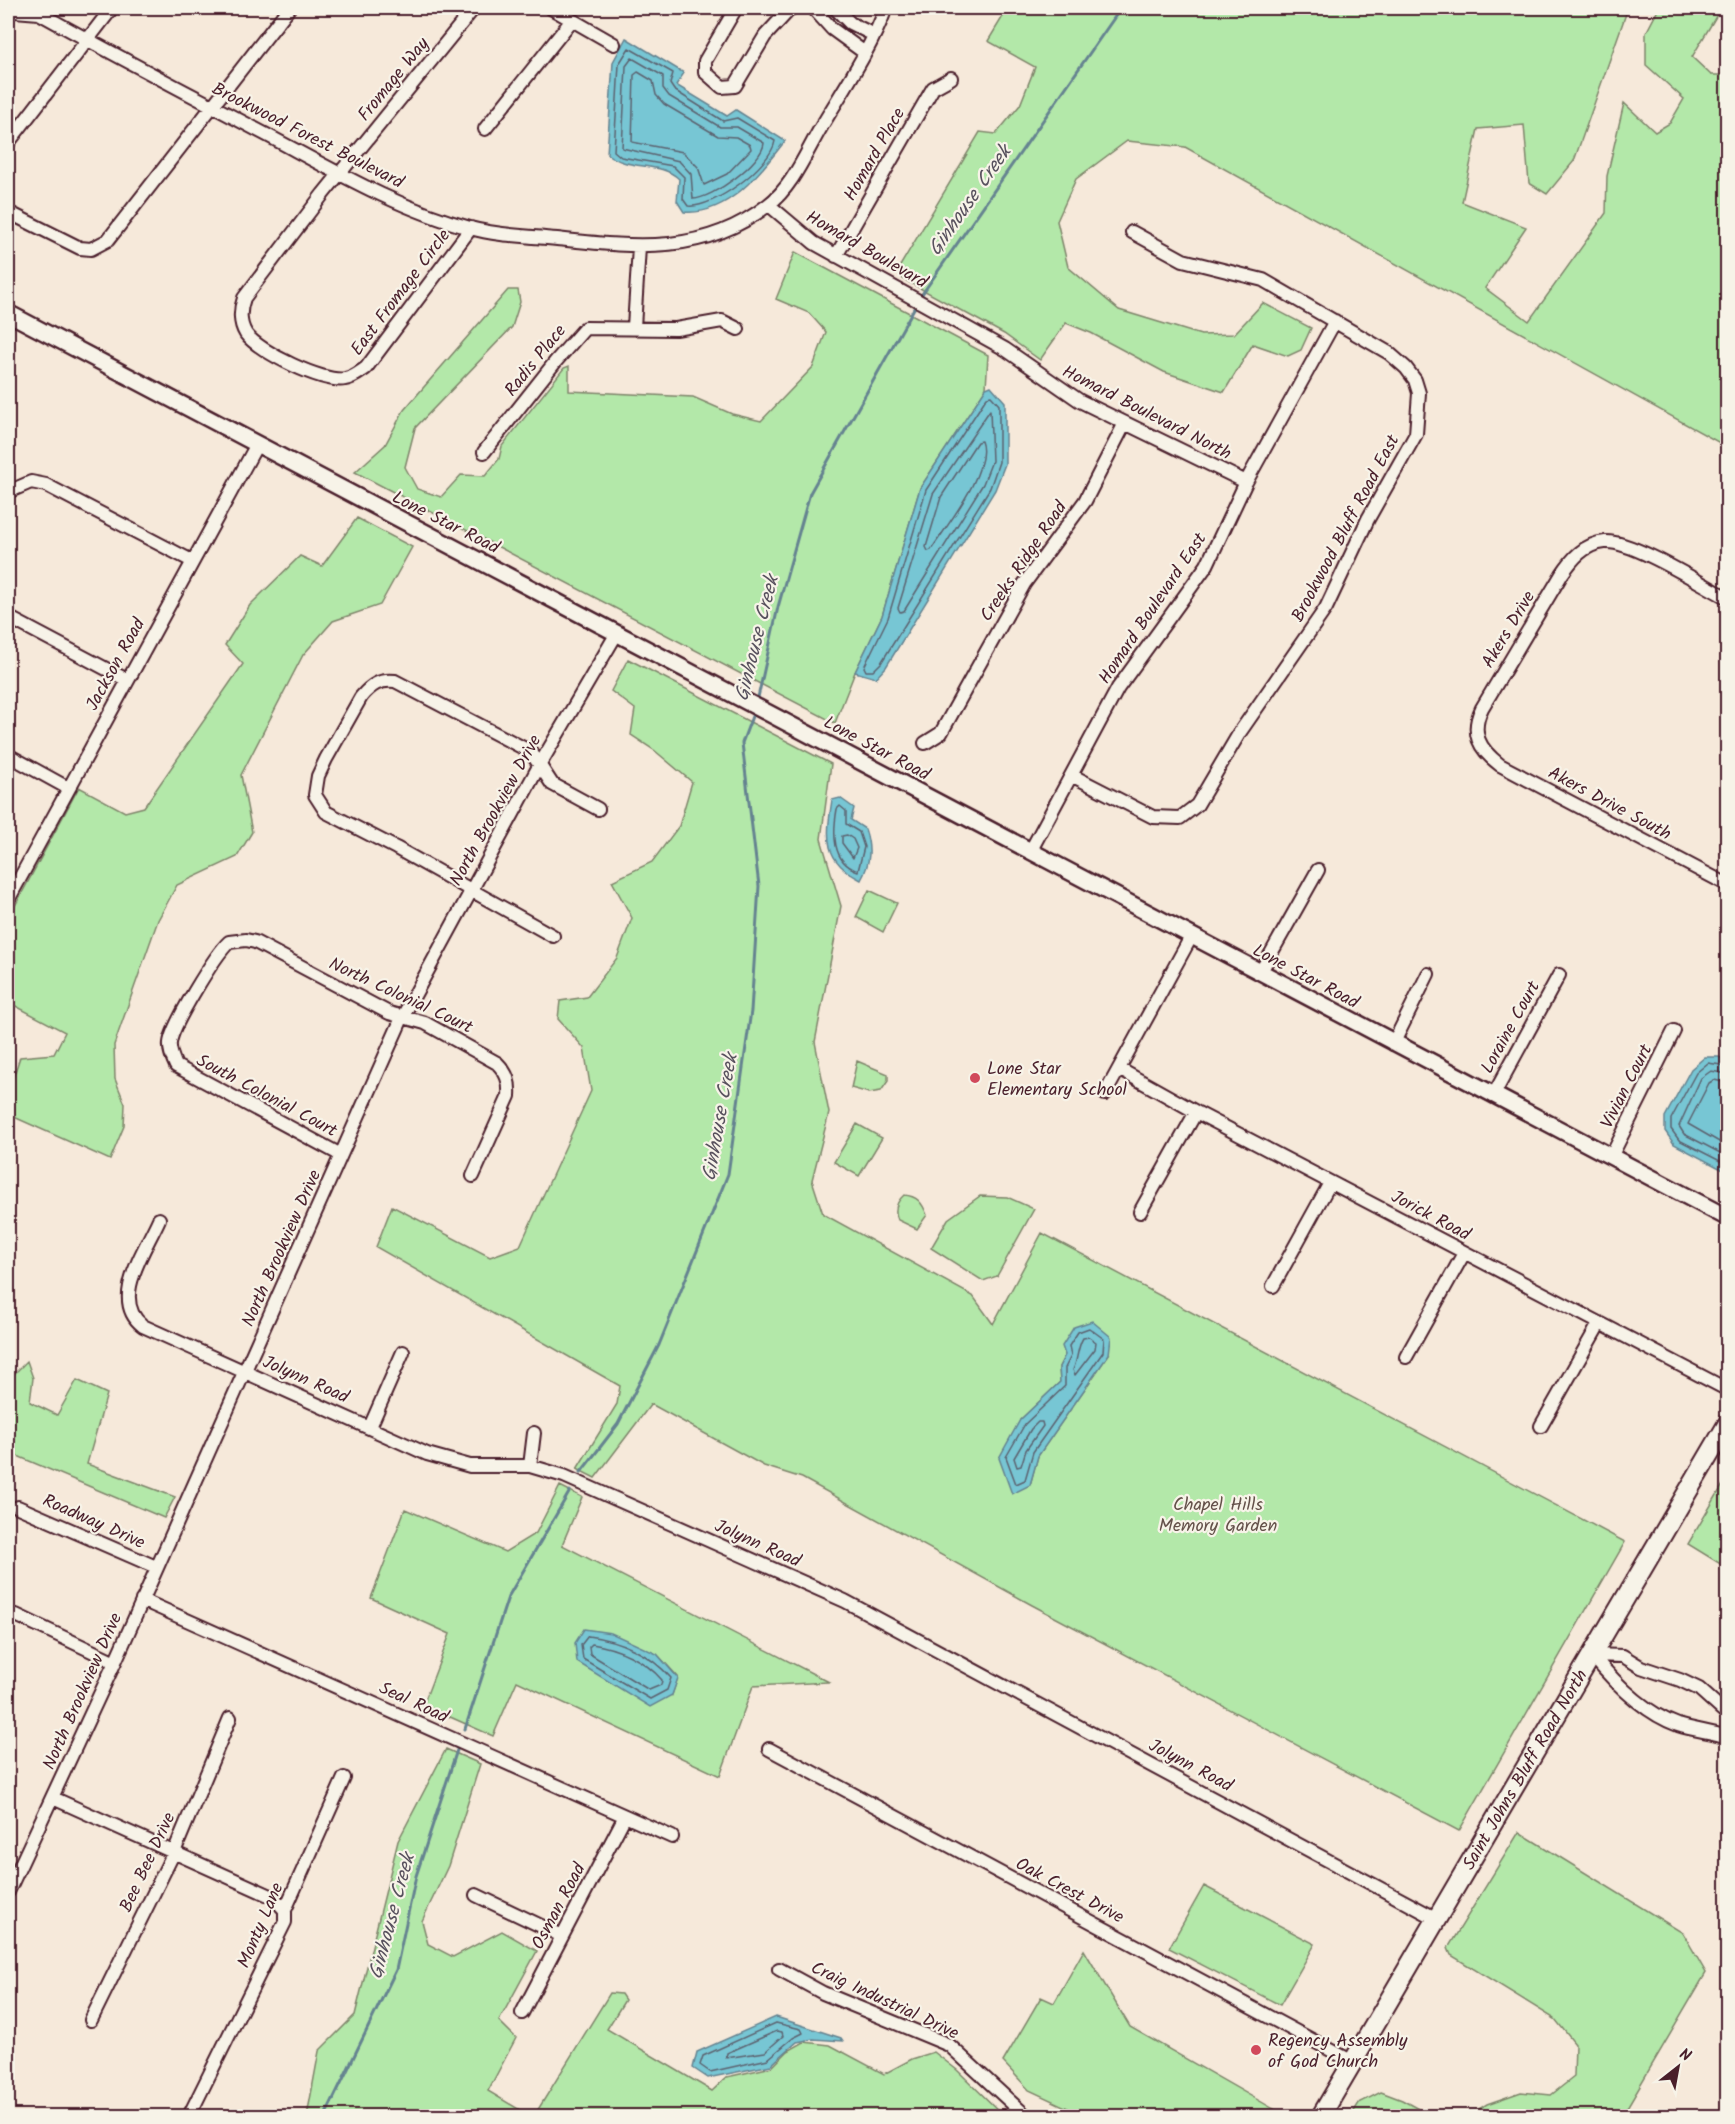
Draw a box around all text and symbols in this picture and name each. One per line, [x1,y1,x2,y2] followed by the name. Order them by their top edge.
[351,31,438,128] street label: Fromage Way
[206,75,409,198] street label: Brookwood Forest Boulevard
[837,103,914,207] street label: Homard Place
[921,137,1022,263] water label: Ginhouse Creek
[800,204,934,298] street label: Homard Boulevard
[344,223,459,363] street label: East Fromage Circle
[498,318,574,403] street label: Radis Place
[1056,358,1236,469] street label: Homard Boulevard North
[1284,429,1409,628] street label: Brookwood Bluff Road East
[387,484,505,563] street label: Lone Star Road
[973,495,1076,628] street label: Creeks Ridge Road
[1092,526,1216,691] street label: Homard Boulevard East
[727,570,790,705] water label: Ginhouse Creek
[1475,585,1544,674] street label: Akers Drive
[79,612,154,716] street label: Jackson Road
[818,709,936,790] street label: Lone Star Road
[443,730,550,892] street label: North Brookview Drive
[1542,760,1676,849] street label: Akers Drive South
[1247,937,1365,1018] street label: Lone Star Road
[323,950,478,1043] street label: North Colonial Court
[1474,975,1549,1079] street label: Loraine Court
[1594,1038,1661,1134] street label: Vivian Court
[191,1047,343,1146] street label: South Colonial Court
[694,1049,748,1183] water label: Ginhouse Creek
[987,1055,1128,1105] place label: Lone Star Elementary School
[968,1071,982,1085] marker: Lone Star Elementary School
[235,1165,330,1332] street label: North Brookview Drive
[1385,1183,1476,1250] street label: Jorick Road
[257,1348,354,1413] street label: Jolynn Road
[37,1487,149,1558] street label: Roadway Drive
[1159,1491,1277,1541] park label: Chapel Hills Memory Garden
[709,1512,806,1577] street label: Jolynn Road
[36,1608,131,1775] street label: North Brookview Drive
[1456,1664,1596,1876] street label: Saint Johns Bluff Road North
[374,1675,454,1733] street label: Seal Road
[1143,1732,1239,1801] street label: Jolynn Road
[113,1808,184,1917] street label: Bee Bee Drive
[361,1848,426,1983] water label: Ginhouse Creek
[1010,1850,1129,1932] street label: Oak Crest Drive
[524,1857,595,1955] street label: Osman Road
[230,1878,292,1973] street label: Monty Lane
[805,1954,963,2048] street label: Craig Industrial Drive
[1268,2027,1408,2077] place label: Regency Assembly of God Church
[1648,2037,1708,2097] north arrow
[1674,2042,1696,2069] text: N
[1249,2043,1263,2057] marker: Regency Assembly of God Church

